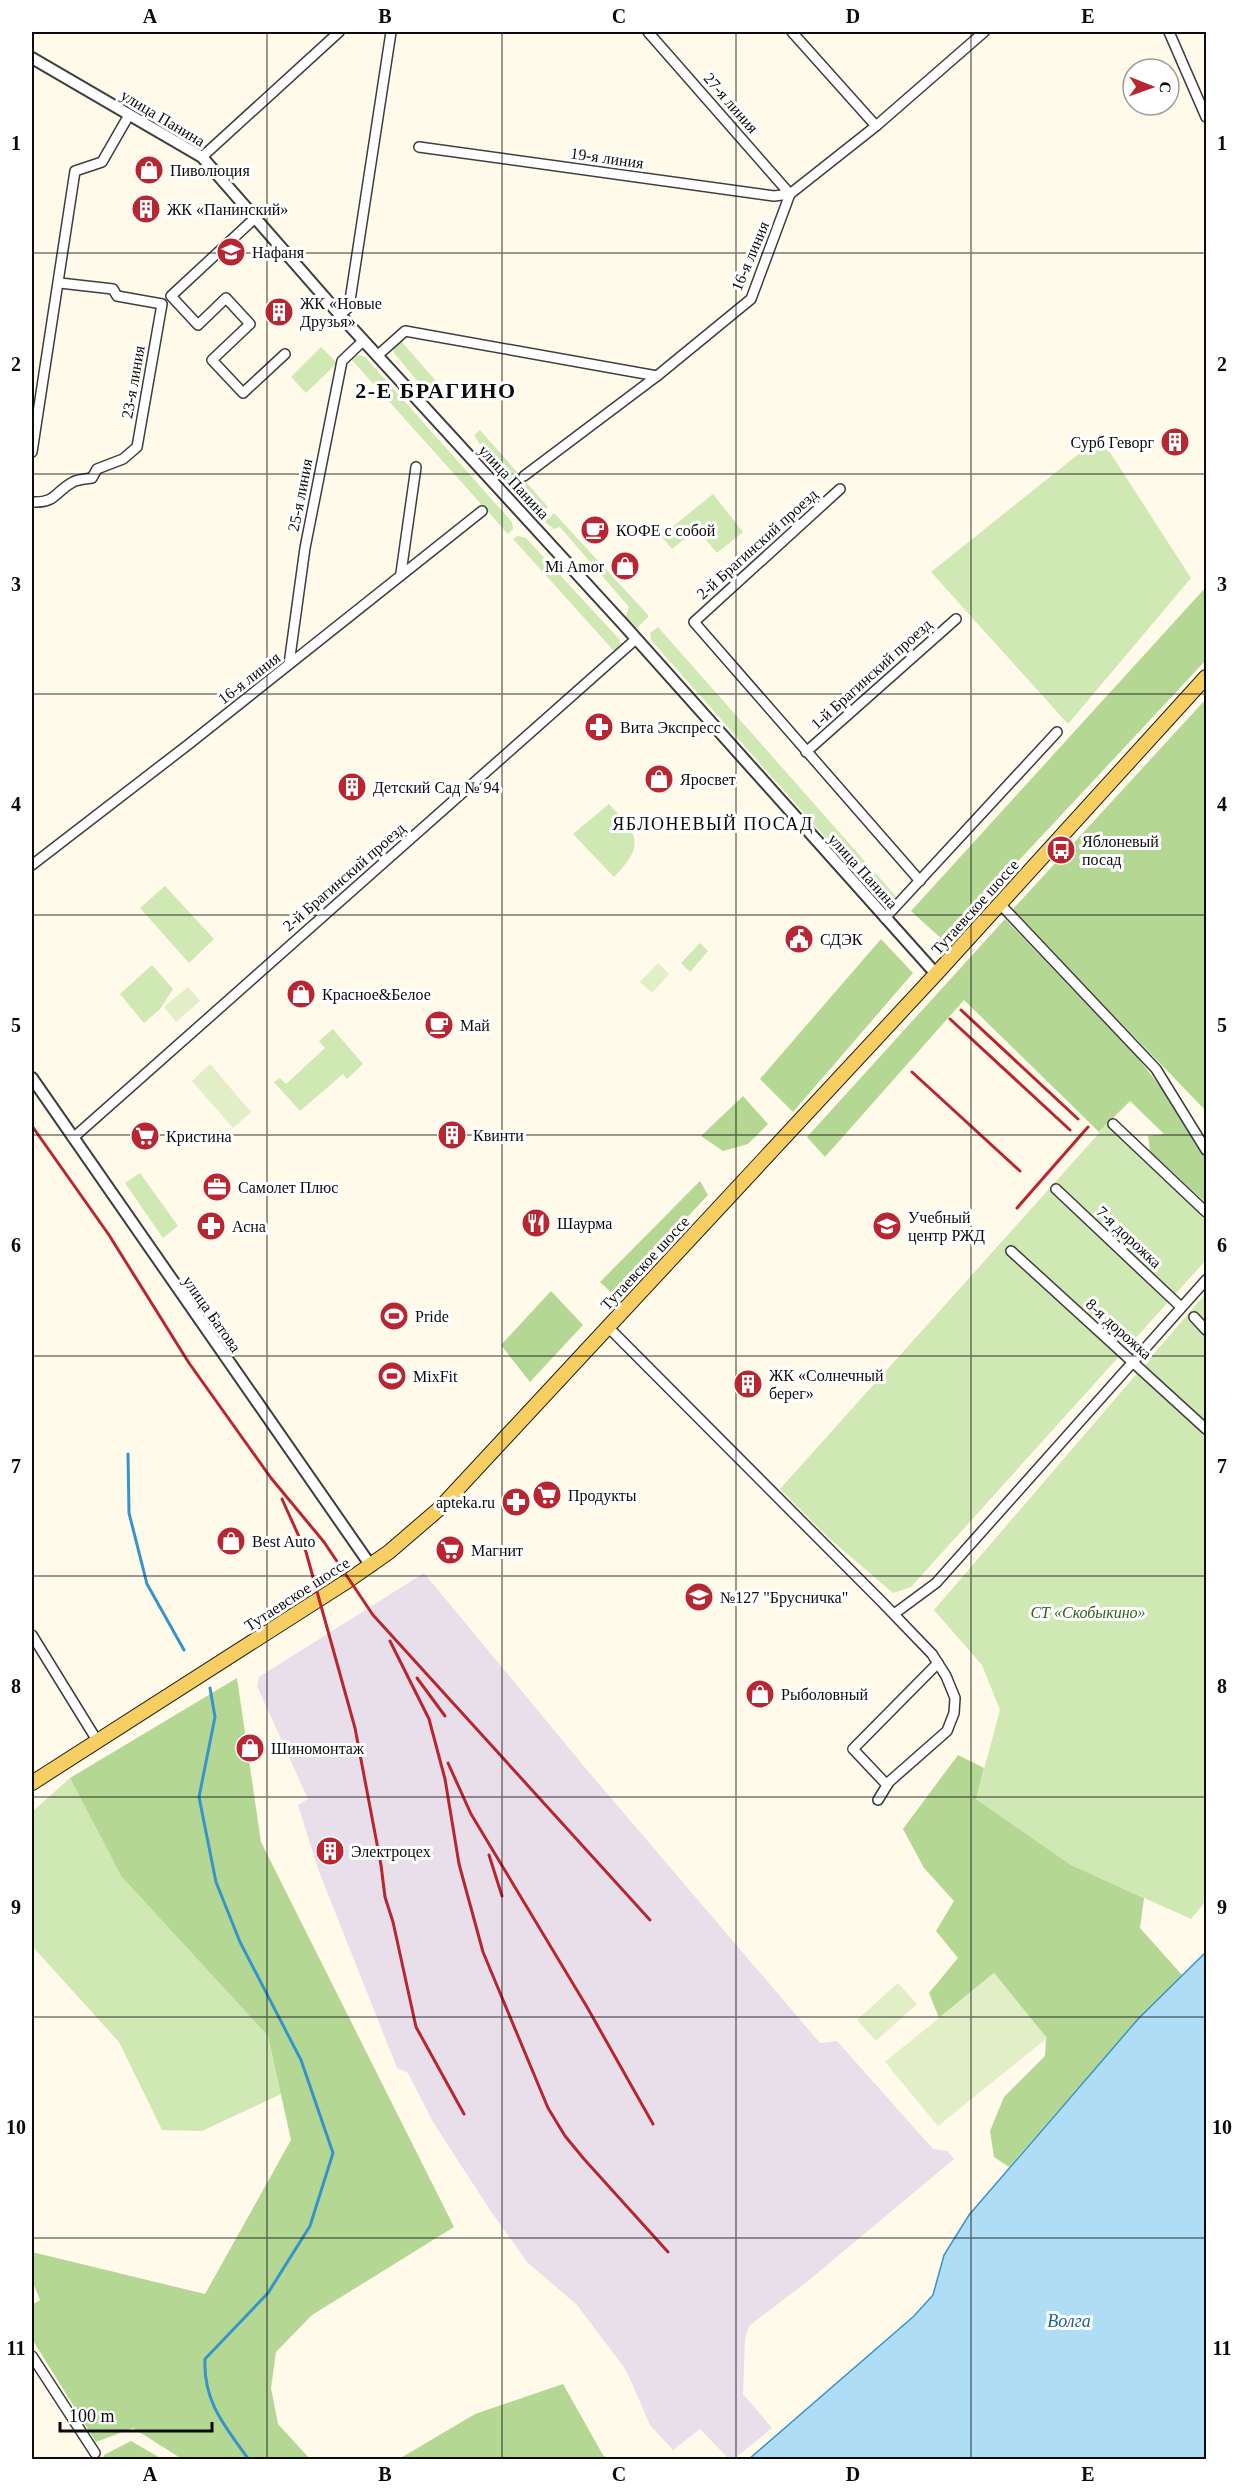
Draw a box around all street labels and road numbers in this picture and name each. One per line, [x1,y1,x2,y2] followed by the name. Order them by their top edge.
[700,70,762,137] street label: 27-я линия
[117,86,208,151] street label: улица Панина
[569,144,645,172] street label: 19-я линия
[728,218,772,293] street label: 16-я линия
[118,344,148,420] street label: 23-я линия
[475,441,553,523] street label: улица Панина
[285,457,315,533] street label: 25-я линия
[693,485,821,603] street label: 2-й Брагинский проезд
[807,615,935,733] street label: 1-й Брагинский проезд
[215,648,284,707] street label: 16-я линия
[280,819,409,935] street label: 2-й Брагинский проезд
[824,830,901,913] street label: улица Панина
[928,856,1023,958] street label: Тутаевское шоссе
[1092,1203,1165,1272] street label: 7-я дорожка
[597,1213,693,1314] street label: Тутаевское шоссе
[179,1273,244,1356] street label: улица Батова
[1082,1295,1155,1364] street label: 8-я дорожка
[241,1554,353,1635] street label: Тутаевское шоссе

